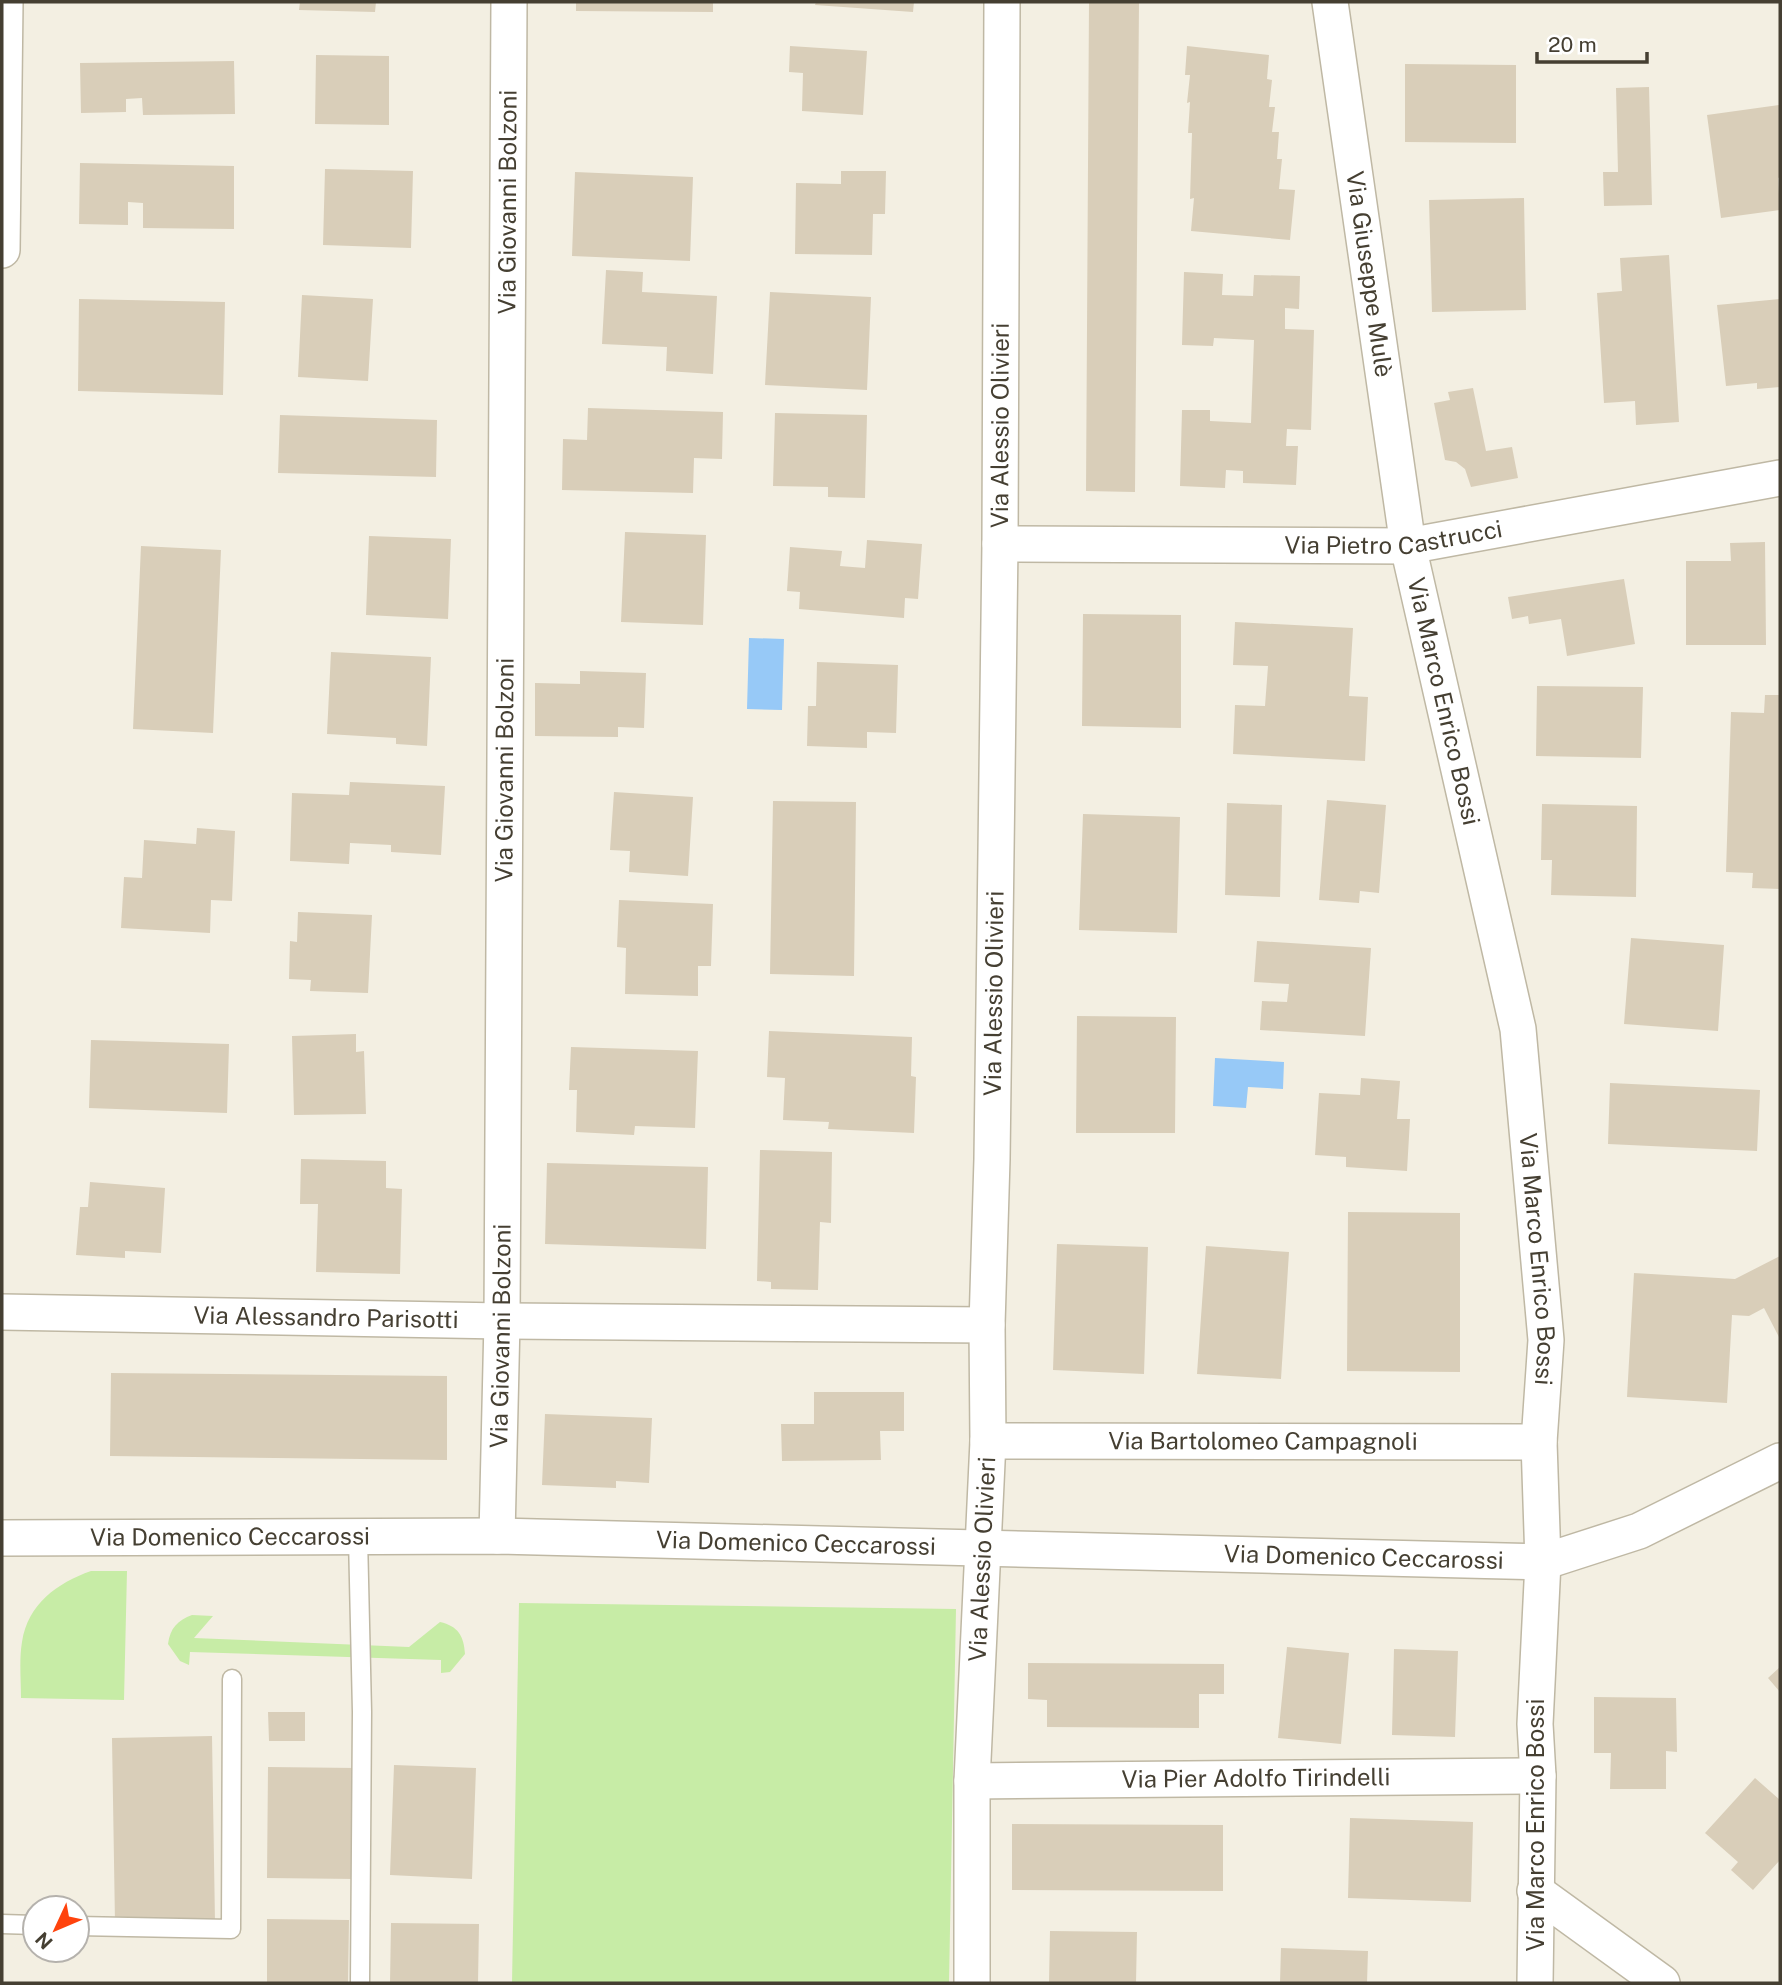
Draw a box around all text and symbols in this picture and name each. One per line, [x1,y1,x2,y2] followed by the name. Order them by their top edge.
[1537,21,1647,65] scale bar
[1548,32,1597,57] text: 20 m
[492,90,522,315] street label: Via Giovanni Bolzoni
[1341,169,1399,379] street label: Via Giuseppe Mulè
[985,323,1014,528] street label: Via Alessio Olivieri
[1284,514,1504,559] street label: Via Pietro Castrucci
[1403,575,1486,828] street label: Via Marco Enrico Bossi
[489,658,519,883] street label: Via Giovanni Bolzoni
[978,891,1008,1096] street label: Via Alessio Olivieri
[1514,1132,1561,1386] street label: Via Marco Enrico Bossi
[484,1224,516,1449] street label: Via Giovanni Bolzoni
[193,1300,459,1333] street label: Via Alessandro Parisotti
[1108,1426,1418,1455] street label: Via Bartolomeo Campagnoli
[963,1456,1000,1663] street label: Via Alessio Olivieri
[90,1522,370,1551] street label: Via Domenico Ceccarossi
[656,1525,936,1560] street label: Via Domenico Ceccarossi
[1223,1539,1504,1574] street label: Via Domenico Ceccarossi
[1521,1699,1549,1951] street label: Via Marco Enrico Bossi
[1121,1762,1391,1793] street label: Via Pier Adolfo Tirindelli
[21,1894,91,1964] north arrow
[31,1928,57,1954] text: N

